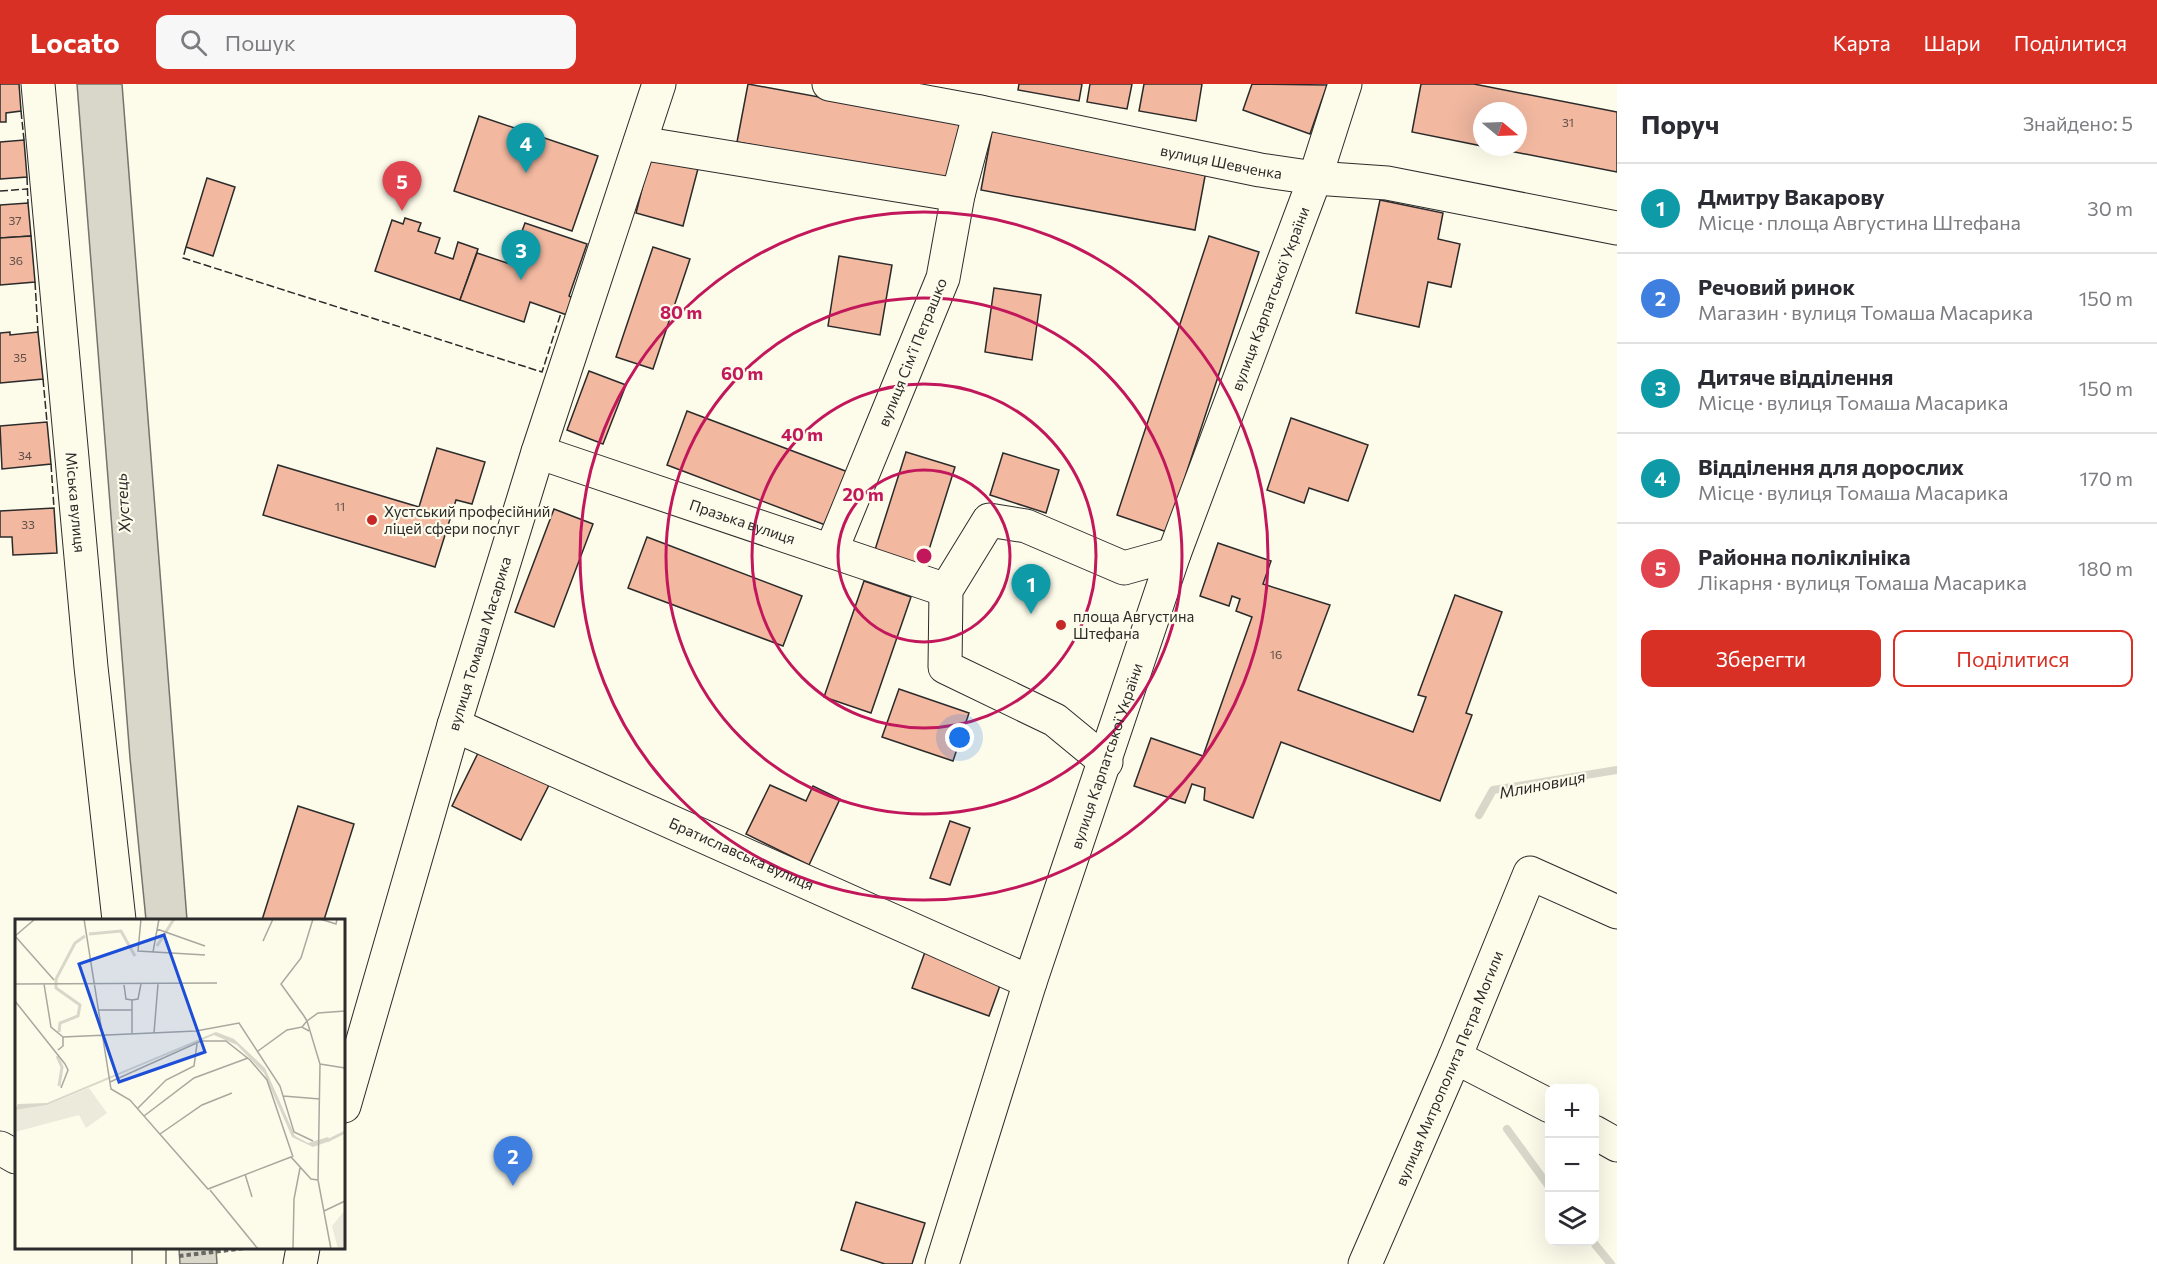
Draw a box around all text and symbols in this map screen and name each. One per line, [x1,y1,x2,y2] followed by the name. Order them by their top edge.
[156,15,576,69] search box
[30,25,120,59] text: Locato
[177,26,210,59] icon: search
[225,29,296,56] text: Пошук
[1833,30,1891,55] text: Карта
[1924,30,1981,55] text: Шари
[2014,30,2127,55] text: Поділитися
[1473,102,1527,156] north arrow
[1641,108,1719,139] text: Поруч
[2023,111,2133,135] text: Знайдено: 5
[1562,115,1574,129] house number: 31
[506,124,546,173] pin: 4
[1159,141,1283,182] street label: вулиця Шевченка
[382,162,422,211] pin: 5
[1698,183,1884,210] text: Дмитру Вакарову
[1656,196,1665,220] text: 1
[2087,196,2133,220] text: 30 m
[1227,204,1313,393] street label: вулиця Карпатської України
[1698,210,2021,234] text: Місце · площа Августина Штефана
[8,213,22,227] house number: 37
[502,230,540,280] pin: 3
[9,253,23,267] house number: 36
[1698,273,1855,300] text: Речовий ринок
[874,275,950,429] street label: вулиця Сімʼї Петрашко
[1655,286,1666,310] text: 2
[2079,286,2133,310] text: 150 m
[1698,300,2033,324] text: Магазин · вулиця Томаша Масарика
[660,301,702,323] text: 80 m
[13,350,27,364] house number: 35
[721,362,763,384] text: 60 m
[1698,363,1893,390] text: Дитяче відділення
[1655,376,1666,400] text: 3
[2079,376,2133,400] text: 150 m
[1698,390,2008,414] text: Місце · вулиця Томаша Масарика
[781,423,823,445] text: 40 m
[18,448,32,462] house number: 34
[62,451,90,553] street label: Міська вулиця
[1698,453,1964,480] text: Відділення для дорослих
[1654,466,1667,490] text: 4
[2080,466,2133,490] text: 170 m
[110,473,134,534] water label: Хустець
[1698,480,2008,504] text: Місце · вулиця Томаша Масарика
[842,483,884,505] text: 20 m
[687,495,798,547] street label: Празька вулиця
[335,499,345,513] house number: 11
[384,502,550,537] place label: Хустський професійний ліцей сфери послуг
[365,513,379,527] marker: Хустський професійний ліцей сфери послуг
[21,517,35,531] house number: 33
[1698,543,1911,570] text: Районна поліклініка
[914,546,934,566] centre of rings
[444,554,514,733] street label: вулиця Томаша Масарика
[1655,556,1666,580] text: 5
[2078,556,2133,580] text: 180 m
[1012,564,1050,614] pin: 1
[1698,570,2027,594] text: Лікарня · вулиця Томаша Масарика
[1073,607,1194,642] place label: площа Августина Штефана
[1054,618,1068,632] marker: площа Августина Штефана
[1641,630,1881,687] button: Зберегти
[1893,630,2133,687] button: Поділитися
[1270,647,1282,661] house number: 16
[1066,660,1146,851] street label: вулиця Карпатської України
[945,723,974,752] your location
[1497,766,1587,802] water label: Млиновиця
[667,813,817,893] street label: Братиславська вулиця
[15,919,345,1249] inset map
[1391,948,1506,1189] street label: вулиця Митрополита Петра Могили
[1545,1084,1599,1246] map controls
[1545,1084,1599,1138] button: +
[494,1136,532,1186] pin: 2
[1545,1138,1599,1192] button: −
[1545,1192,1599,1246] button: layers

